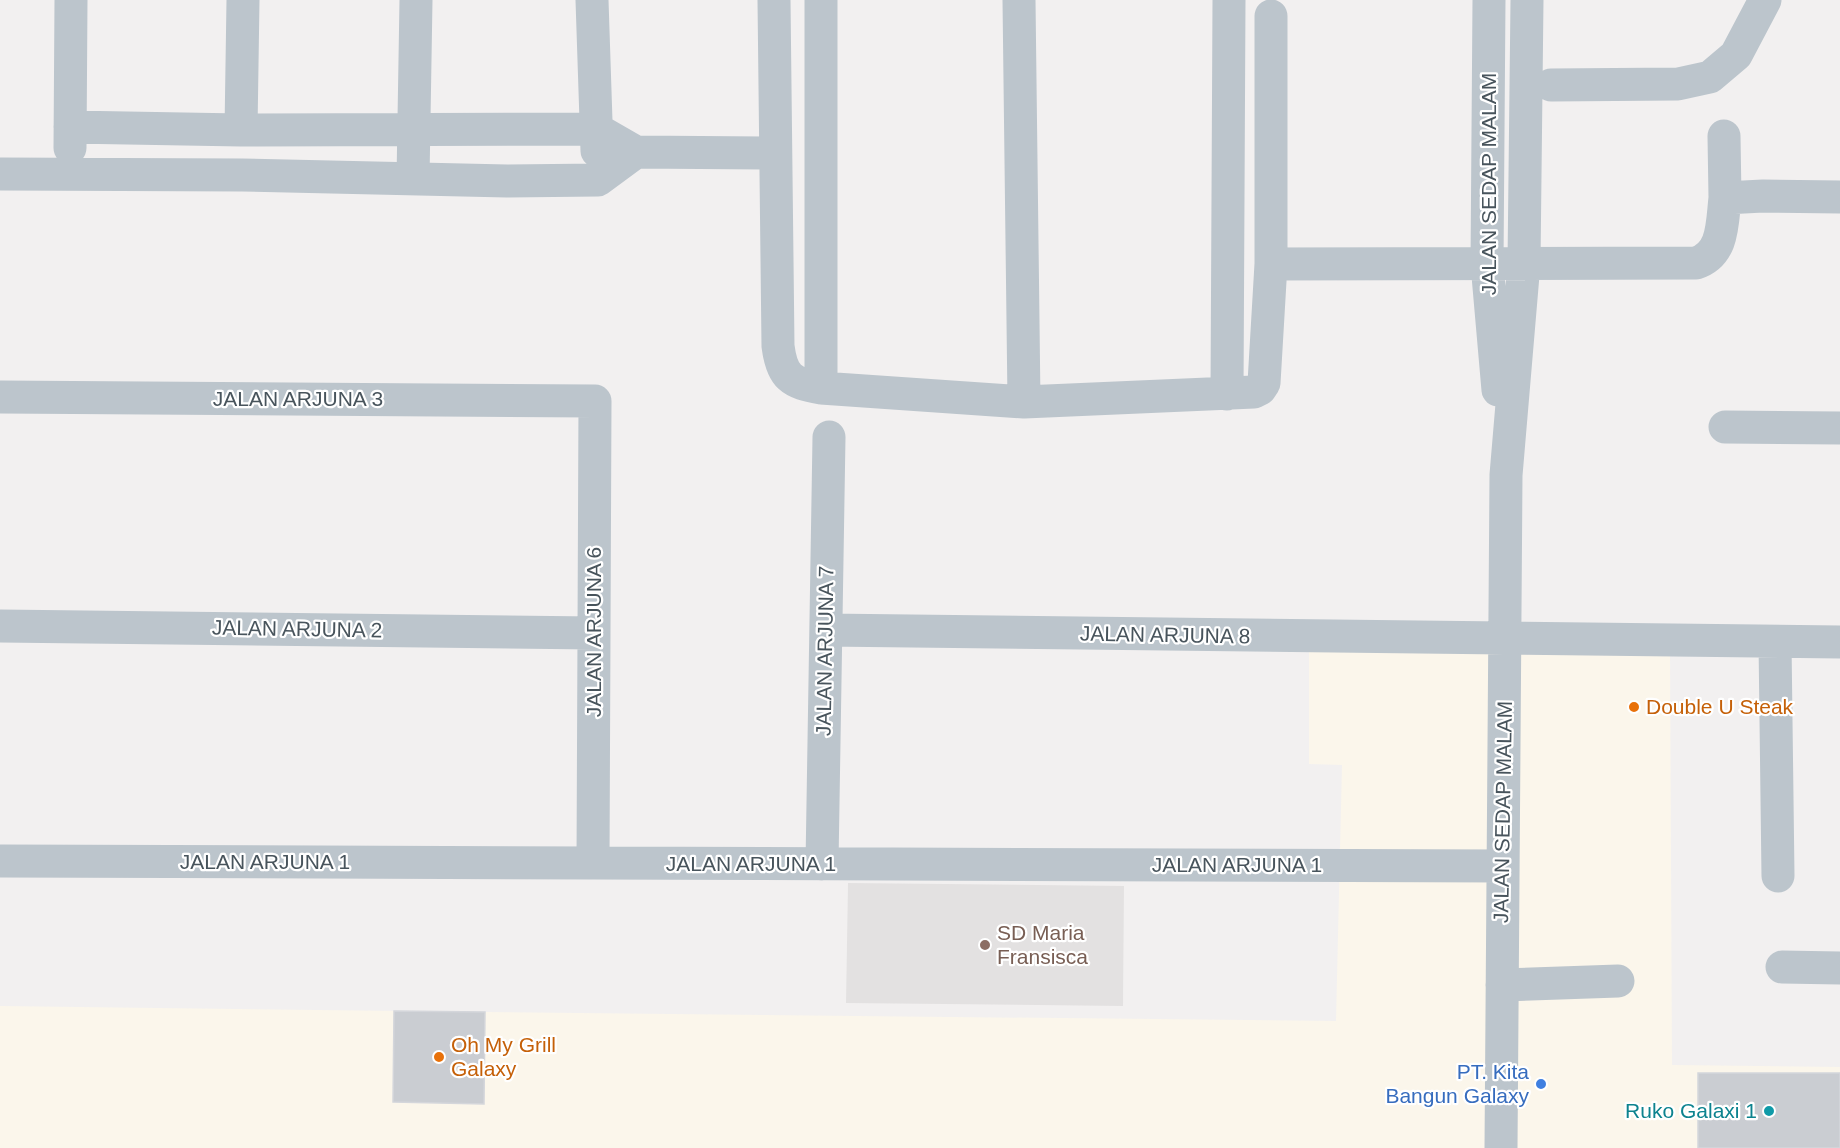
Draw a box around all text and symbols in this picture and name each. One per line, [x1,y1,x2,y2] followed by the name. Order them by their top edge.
[1477,73,1500,295] street label: JALAN SEDAP MALAM
[213,387,383,410] street label: JALAN ARJUNA 3
[582,547,605,717] street label: JALAN ARJUNA 6
[812,566,837,736] street label: JALAN ARJUNA 7
[212,616,382,641] street label: JALAN ARJUNA 2
[1080,622,1250,647] street label: JALAN ARJUNA 8
[1646,695,1794,718] place label: Double U Steak
[1627,700,1641,714] marker: Double U Steak
[1489,701,1516,923] street label: JALAN SEDAP MALAM
[180,850,350,873] street label: JALAN ARJUNA 1
[666,852,836,875] street label: JALAN ARJUNA 1
[1152,853,1322,876] street label: JALAN ARJUNA 1
[997,921,1088,968] place label: SD Maria Fransisca
[978,938,992,952] marker: SD Maria Fransisca
[451,1033,556,1080] place label: Oh My Grill Galaxy
[432,1050,446,1064] marker: Oh My Grill Galaxy
[1385,1060,1529,1107] place label: PT. Kita Bangun Galaxy
[1534,1077,1548,1091] marker: PT. Kita Bangun Galaxy
[1625,1099,1757,1122] place label: Ruko Galaxi 1
[1762,1104,1776,1118] marker: Ruko Galaxi 1

